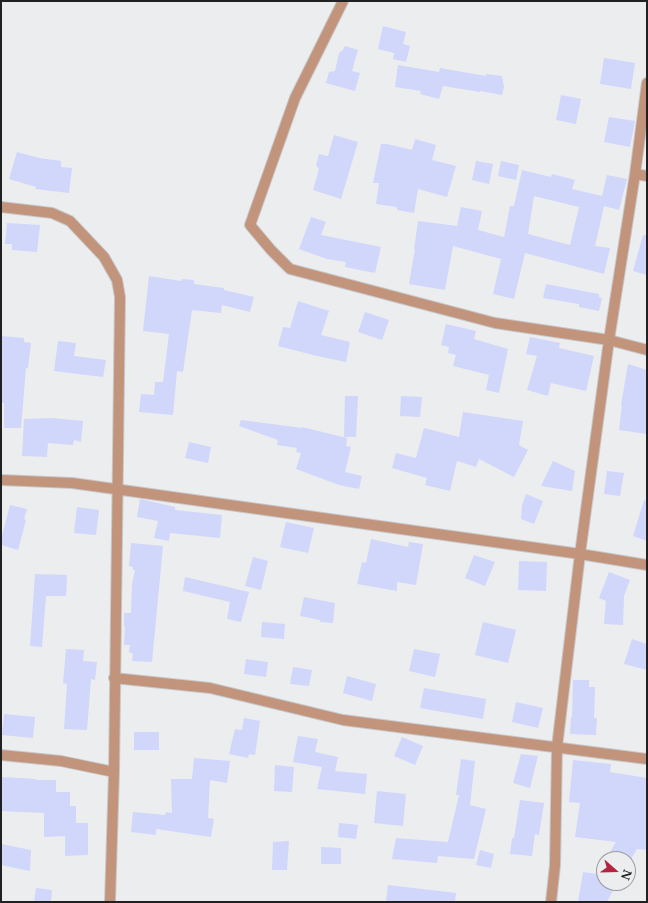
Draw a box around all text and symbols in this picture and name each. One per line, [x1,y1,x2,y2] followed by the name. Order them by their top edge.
[596,851,636,891] north arrow
[618,868,635,882] text: N

